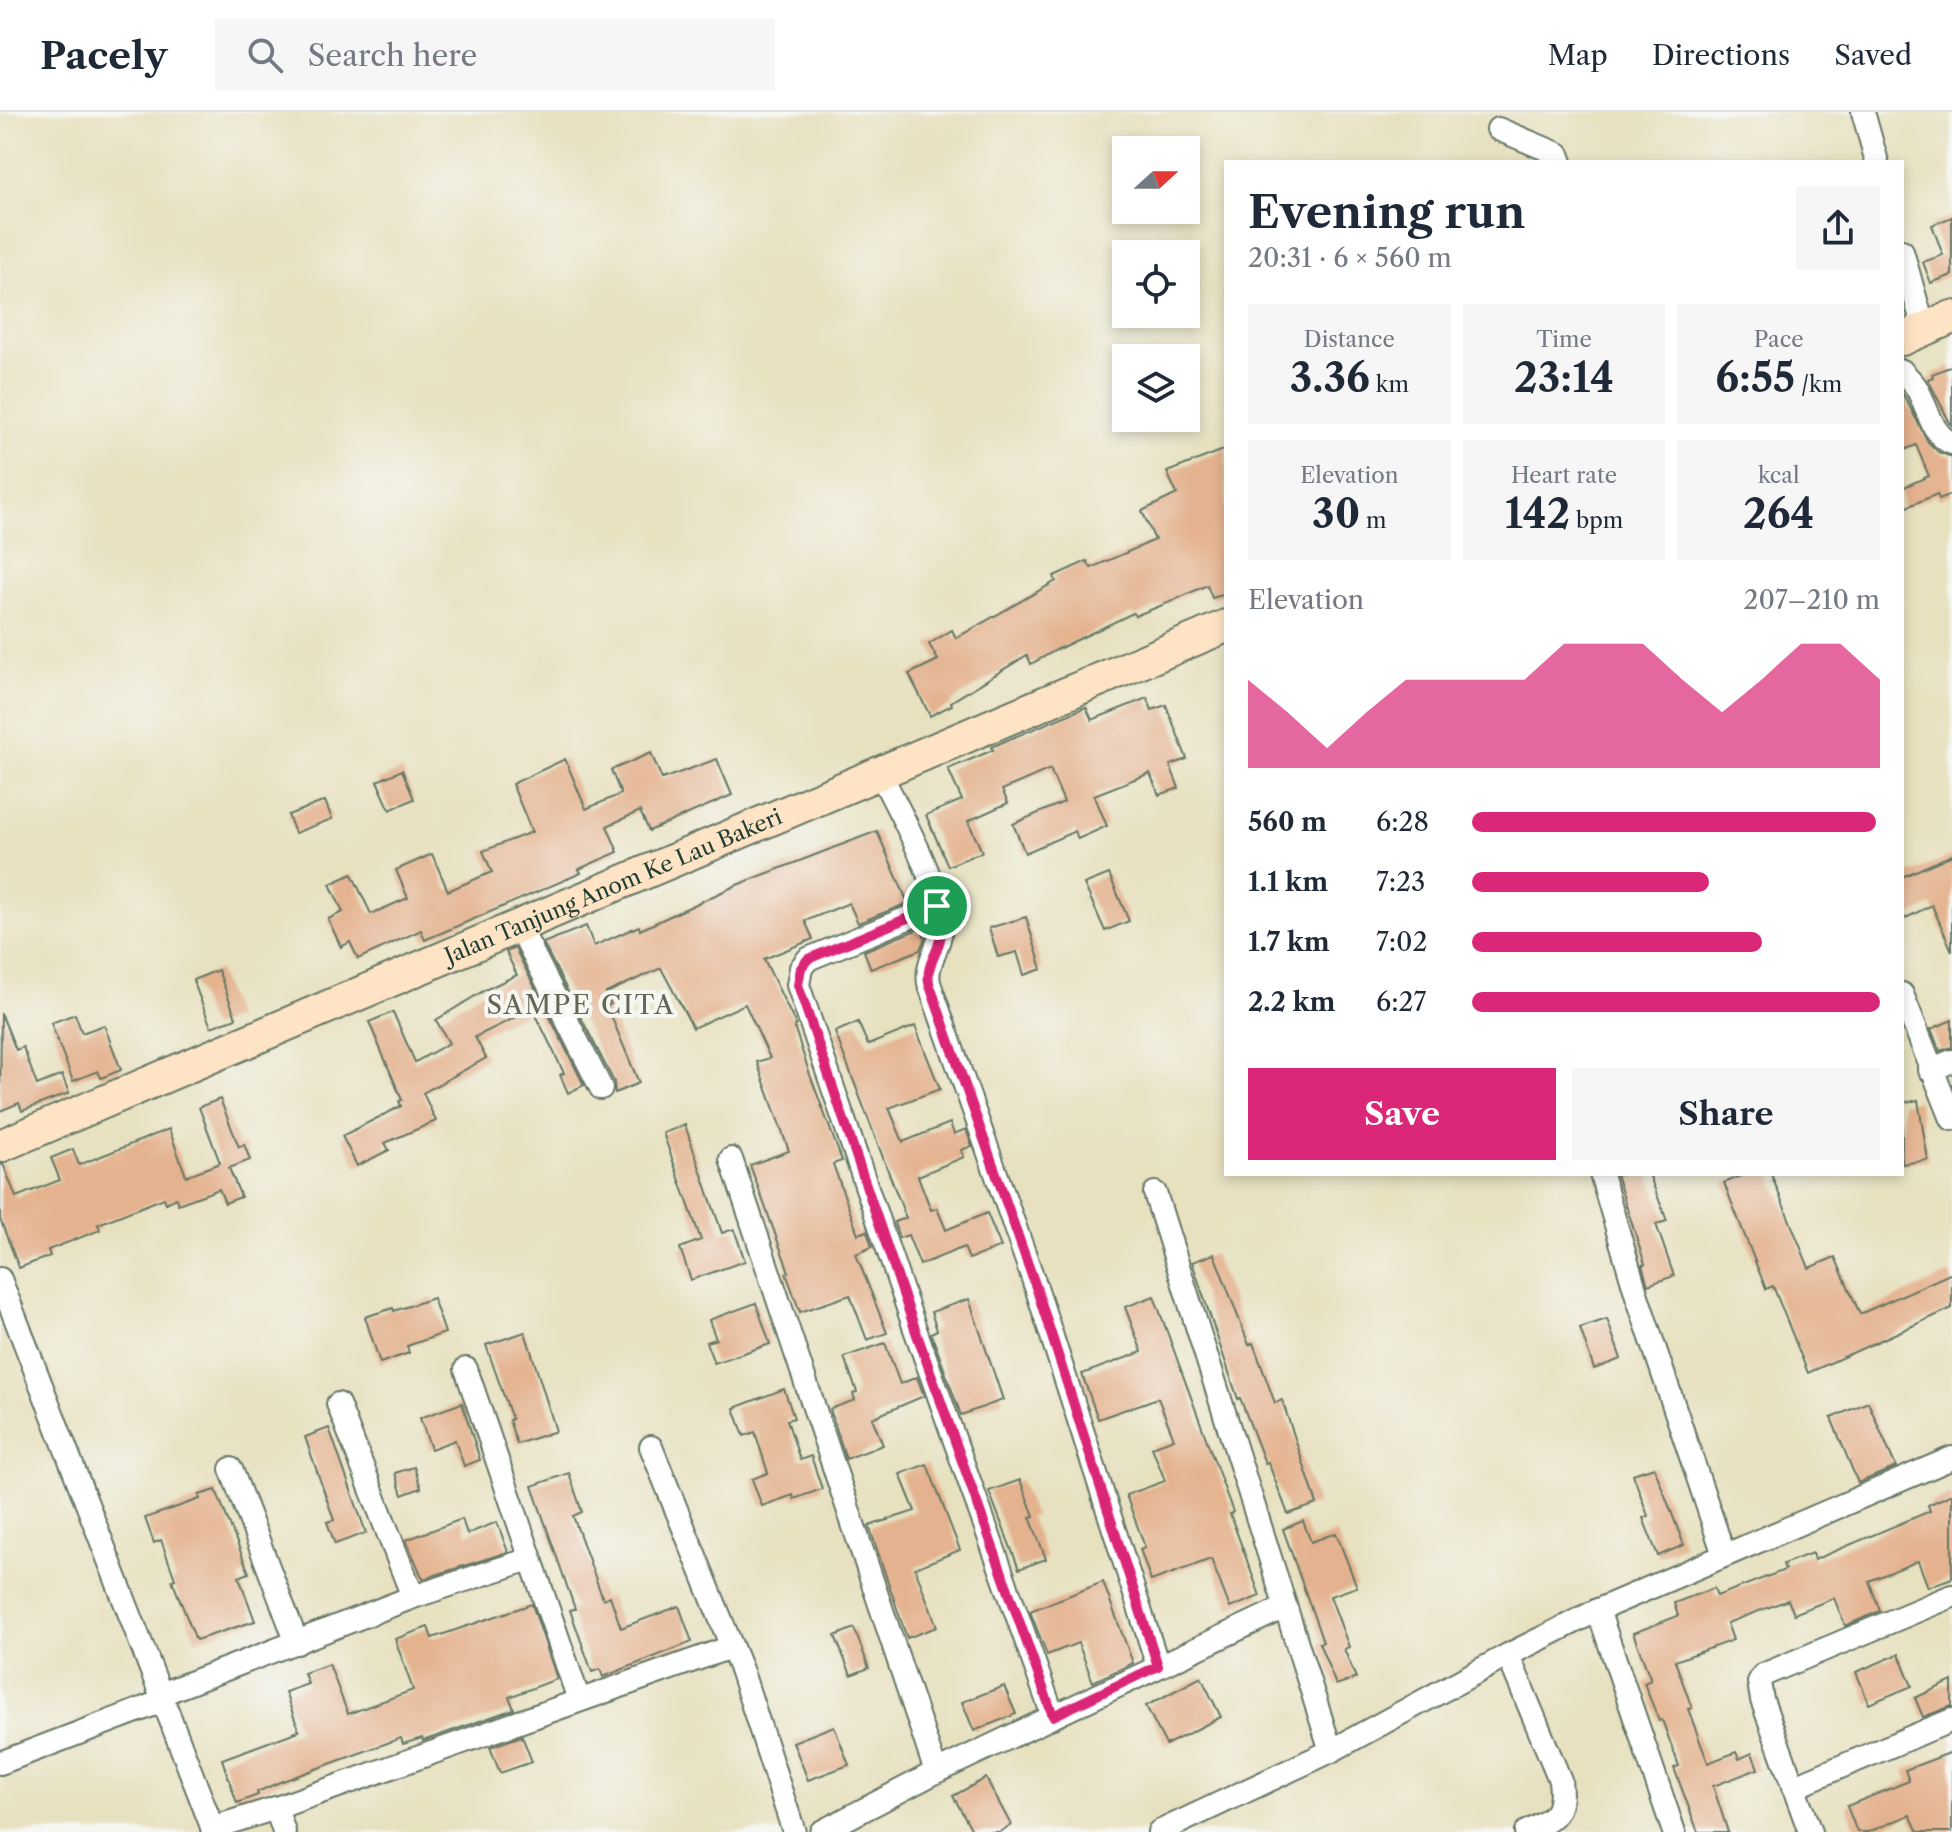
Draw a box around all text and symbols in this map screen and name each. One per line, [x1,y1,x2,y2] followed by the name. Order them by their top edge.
[215,19,775,91] search box
[40,32,167,79] text: Pacely
[243,33,287,77] icon: search
[307,37,477,74] text: Search here
[1548,38,1608,72] text: Map
[1652,38,1790,72] text: Directions
[1834,38,1912,72] text: Saved
[1112,136,1200,224] north arrow
[1112,136,1200,432] map controls
[1248,185,1525,239] text: Evening run
[1796,186,1880,270] button: share
[1112,240,1200,328] button: locate
[1248,242,1452,274] text: 20:31 · 6 × 560 m
[1304,326,1395,353] text: Distance
[1536,326,1592,353] text: Time
[1754,326,1804,353] text: Pace
[1112,344,1200,432] button: layers
[1290,353,1370,402] text: 3.36
[1514,353,1614,402] text: 23:14
[1715,353,1795,402] text: 6:55
[1370,371,1409,398] text: km
[1795,371,1842,398] text: /km
[1300,462,1398,489] text: Elevation
[1511,462,1617,489] text: Heart rate
[1758,462,1799,489] text: kcal
[1312,489,1360,538] text: 30
[1505,489,1570,538] text: 142
[1743,489,1814,538] text: 264
[1360,507,1387,534] text: m
[1570,507,1623,534] text: bpm
[1248,584,1364,616] text: Elevation
[1744,584,1880,616] text: 207–210 m
[438,802,786,971] street label: Jalan Tanjung Anom Ke Lau Bakeri
[1248,806,1327,838] text: 560 m
[1376,806,1429,838] text: 6:28
[1248,866,1328,898] text: 1.1 km
[1376,866,1425,898] text: 7:23
[903,872,971,940] pin
[915,884,959,928] icon: arrive
[1248,926,1330,958] text: 1.7 km
[1376,926,1428,958] text: 7:02
[1248,986,1335,1018] text: 2.2 km
[1376,986,1426,1018] text: 6:27
[486,989,676,1021] district label: SAMPE CITA
[1248,1068,1556,1160] button: Save
[1572,1068,1880,1160] button: Share

